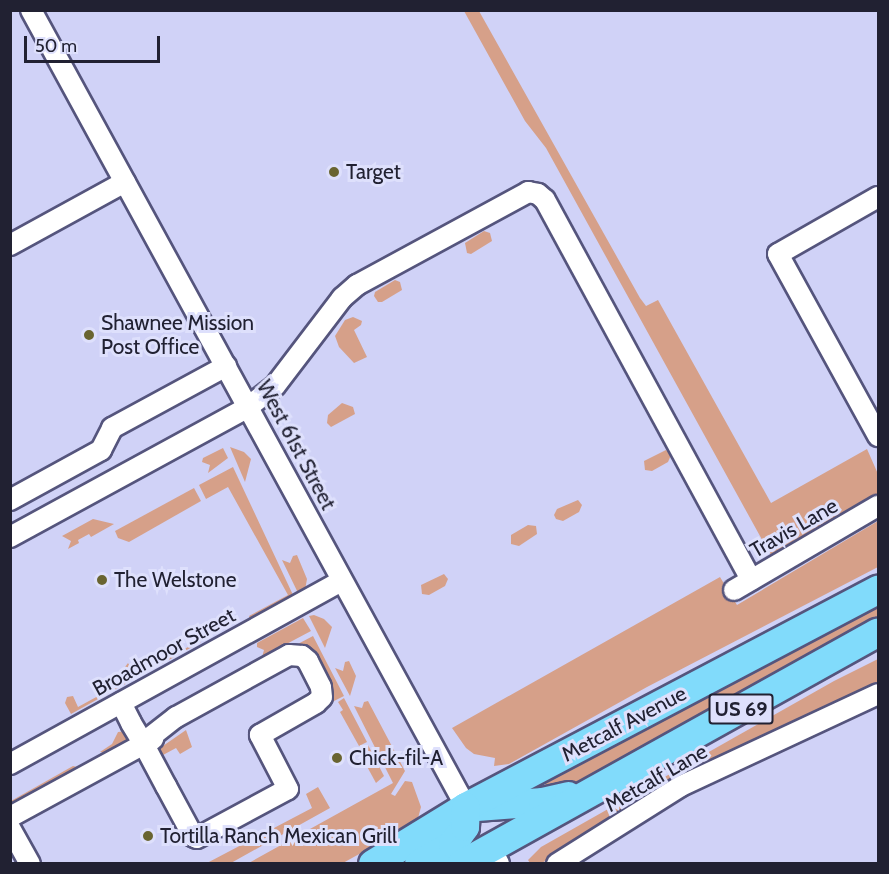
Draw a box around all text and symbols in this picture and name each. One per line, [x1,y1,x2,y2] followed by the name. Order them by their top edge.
[27,24,164,62] scale bar
[35,35,77,57] text: 50 m
[346,159,401,185] place label: Target
[327,165,341,179] marker: Target
[101,310,254,360] place label: Shawnee Mission Post Office
[82,328,96,342] marker: Shawnee Mission Post Office
[251,376,341,514] street label: West 61st Street
[746,493,842,563] street label: Travis Lane
[114,567,236,593] place label: The Welstone
[95,573,109,587] marker: The Welstone
[88,602,240,702] street label: Broadmoor Street
[557,681,691,767] street label: Metcalf Avenue
[708,692,774,726] road number: US 69
[600,739,712,817] street label: Metcalf Lane
[349,745,443,771] place label: Chick-fil-A
[330,751,344,765] marker: Chick-fil-A
[160,823,397,849] place label: Tortilla Ranch Mexican Grill
[141,829,155,843] marker: Tortilla Ranch Mexican Grill

